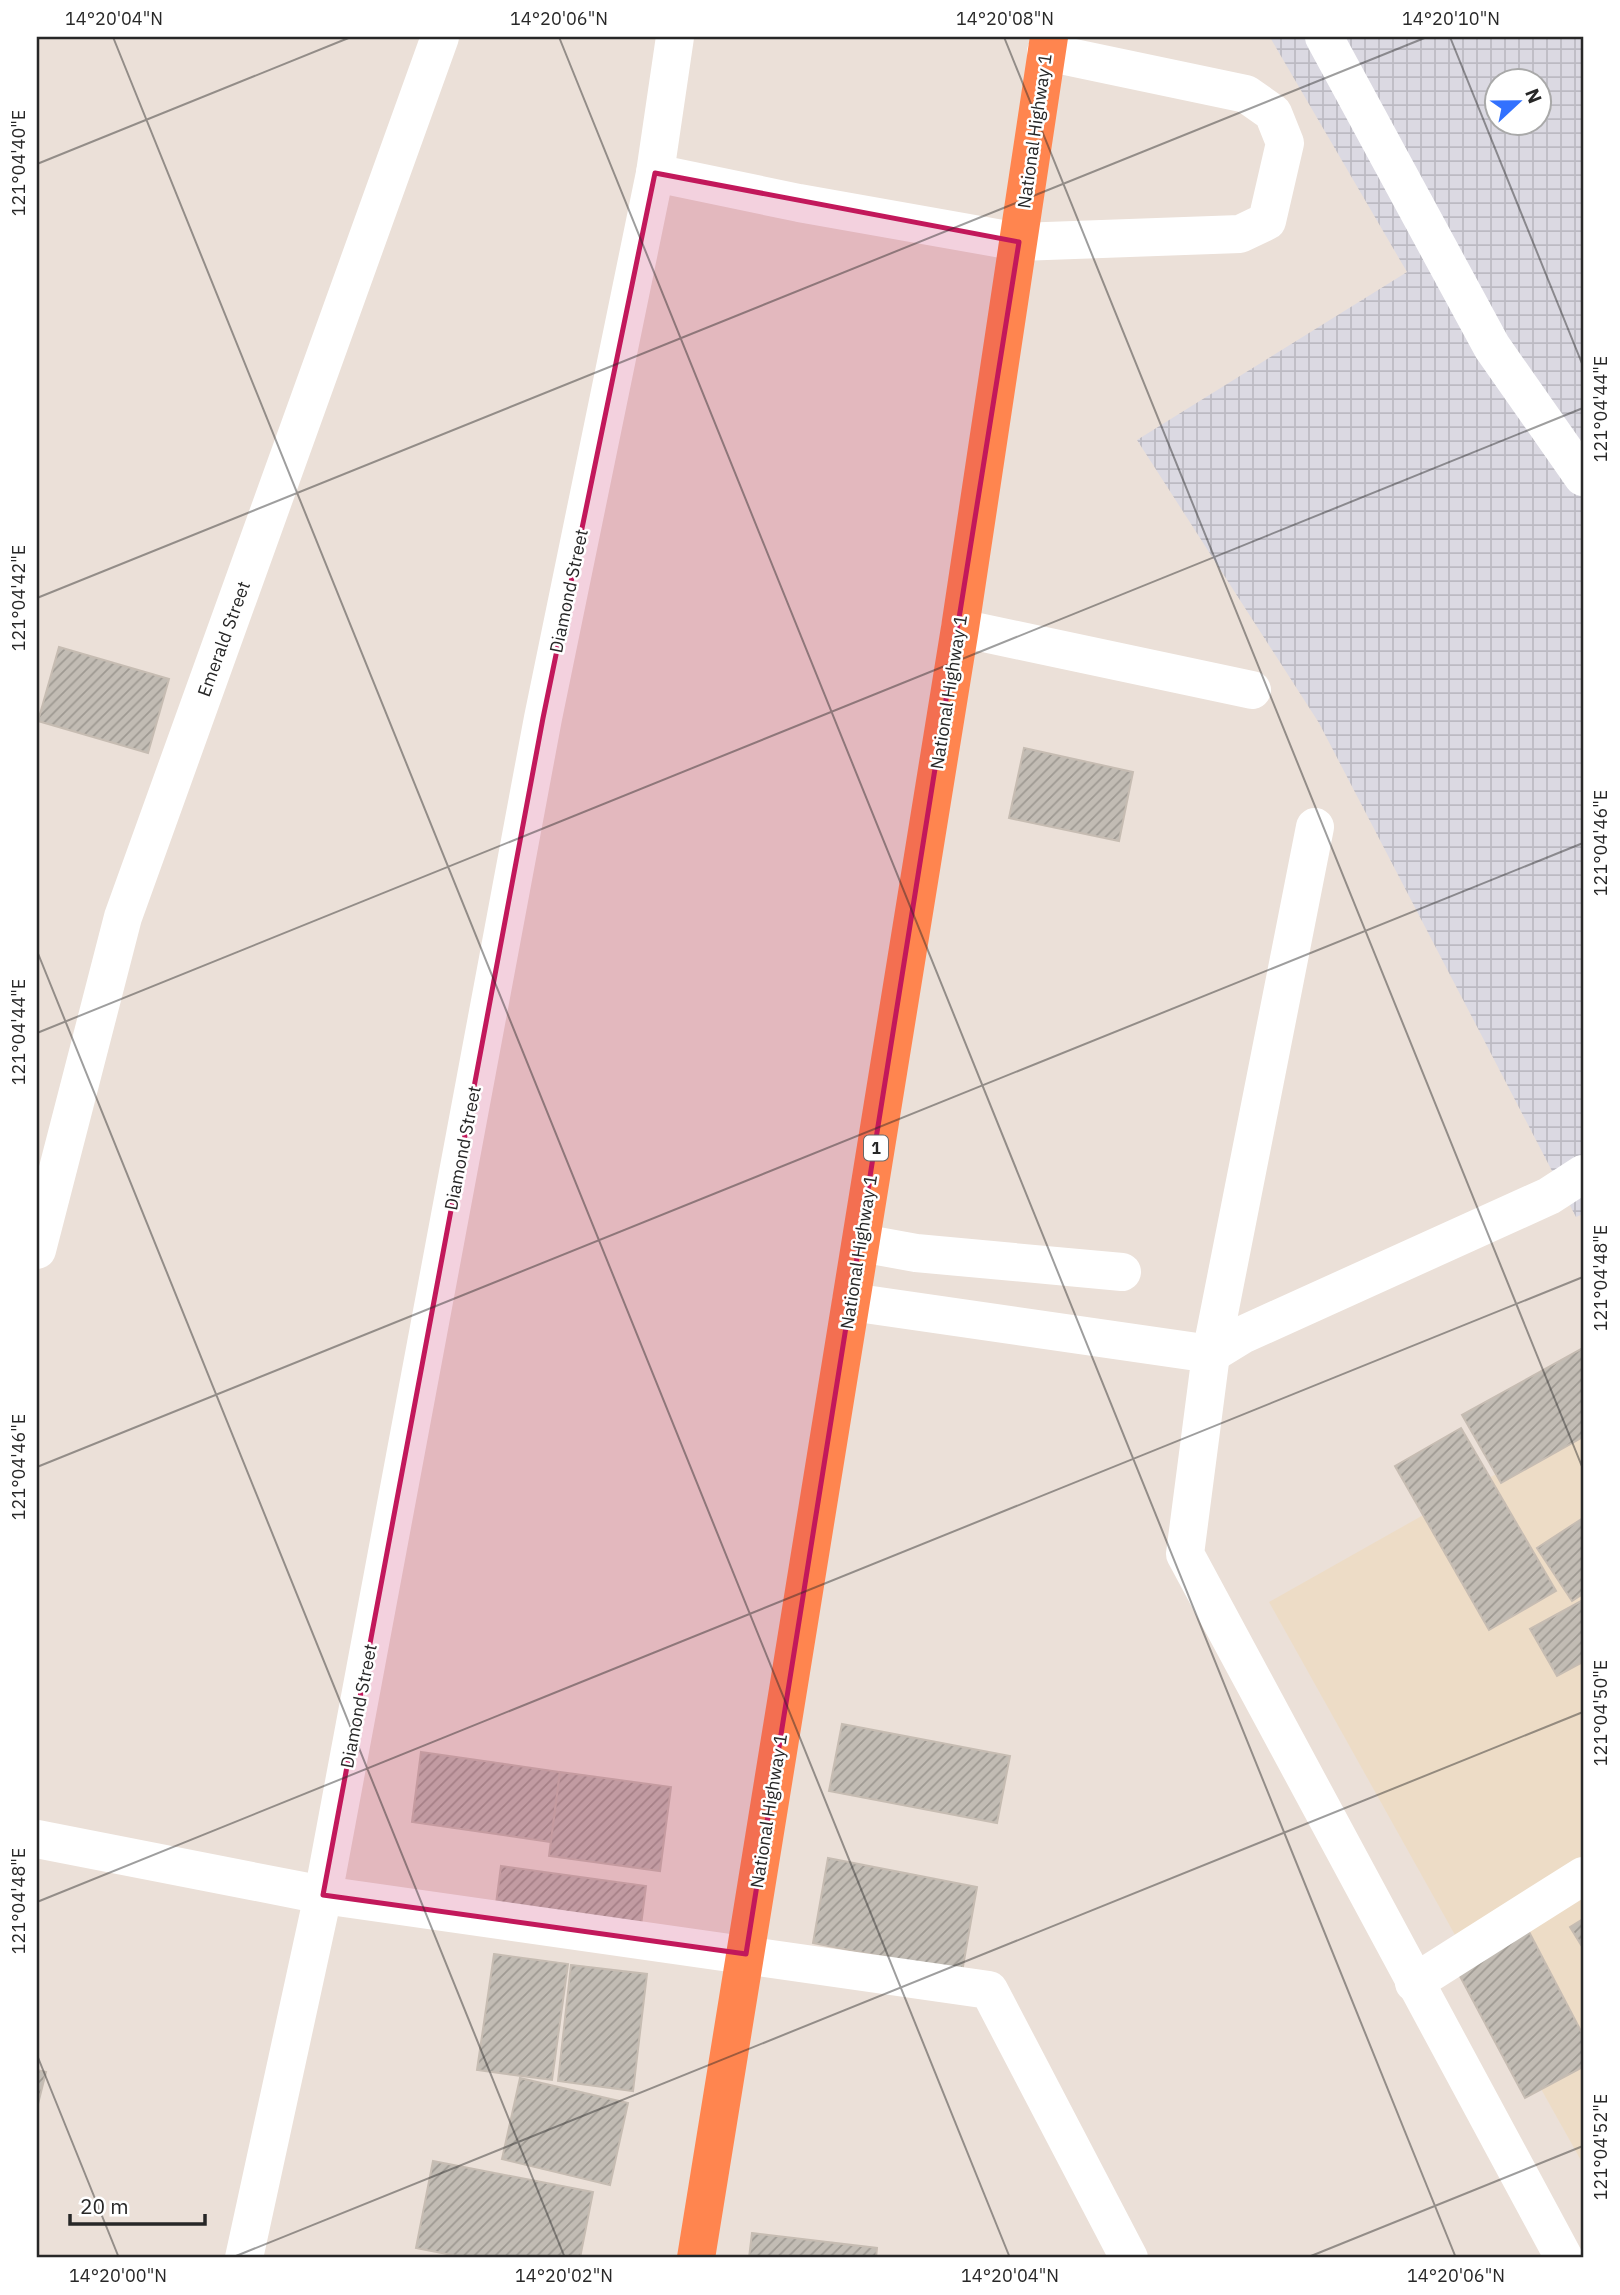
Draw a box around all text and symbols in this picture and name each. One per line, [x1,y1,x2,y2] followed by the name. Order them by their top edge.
[65,7,163,30] text: 14°20'04"N
[510,7,608,30] text: 14°20'06"N
[956,7,1054,30] text: 14°20'08"N
[1402,7,1500,30] text: 14°20'10"N
[1012,52,1057,210] street label: National Highway 1
[1484,66,1554,136] north arrow
[1520,85,1547,107] text: N
[7,110,30,216] text: 121°04'40"E
[1589,356,1612,462] text: 121°04'44"E
[544,527,593,655] street label: Diamond Street
[7,545,30,651] text: 121°04'42"E
[192,578,255,700] street label: Emerald Street
[925,613,972,771] street label: National Highway 1
[1589,790,1612,896] text: 121°04'46"E
[7,979,30,1085] text: 121°04'44"E
[439,1084,486,1212] street label: Diamond Street
[864,1136,888,1160] road number: 1
[835,1173,882,1331] street label: National Highway 1
[1589,1225,1612,1331] text: 121°04'48"E
[7,1414,30,1520] text: 121°04'46"E
[335,1642,382,1770] street label: Diamond Street
[1589,1660,1612,1766] text: 121°04'50"E
[745,1732,792,1890] street label: National Highway 1
[7,1848,30,1954] text: 121°04'48"E
[1589,2094,1612,2200] text: 121°04'52"E
[70,2183,205,2227] scale bar
[80,2192,129,2220] text: 20 m
[69,2264,167,2287] text: 14°20'00"N
[515,2264,613,2287] text: 14°20'02"N
[961,2264,1059,2287] text: 14°20'04"N
[1407,2264,1505,2287] text: 14°20'06"N

